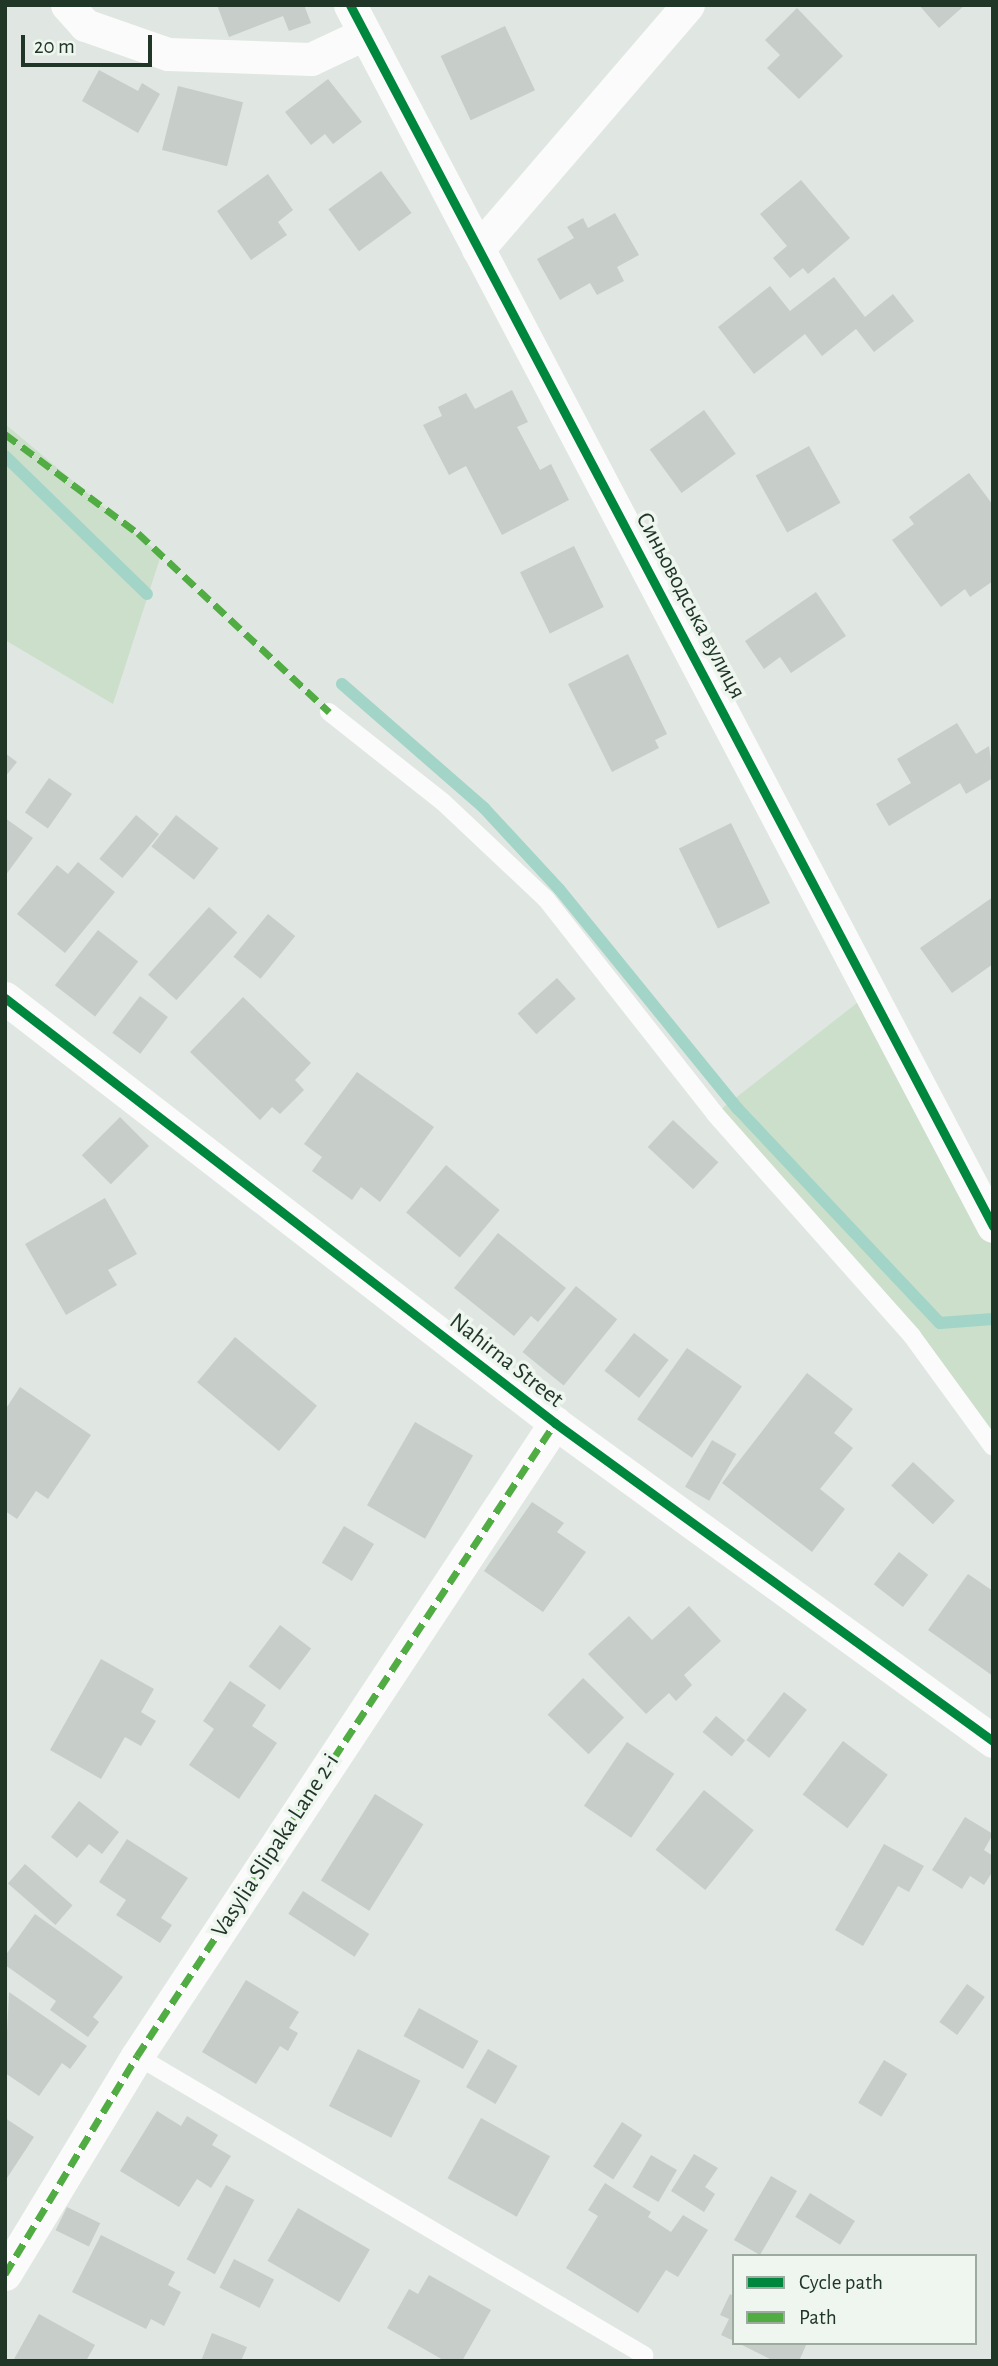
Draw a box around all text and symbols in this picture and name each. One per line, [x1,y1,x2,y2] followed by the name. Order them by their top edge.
[24,21,156,65] scale bar
[34,36,75,57] text: 20 m
[629,508,751,704] street label: Синьоводська вулиця
[443,1307,569,1415] street label: Nahirna Street
[206,1749,346,1943] street label: Vasylia Slipaka Lane 2-i
[732,2254,977,2345] legend
[799,2272,883,2293] text: Cycle path
[799,2307,837,2328] text: Path

